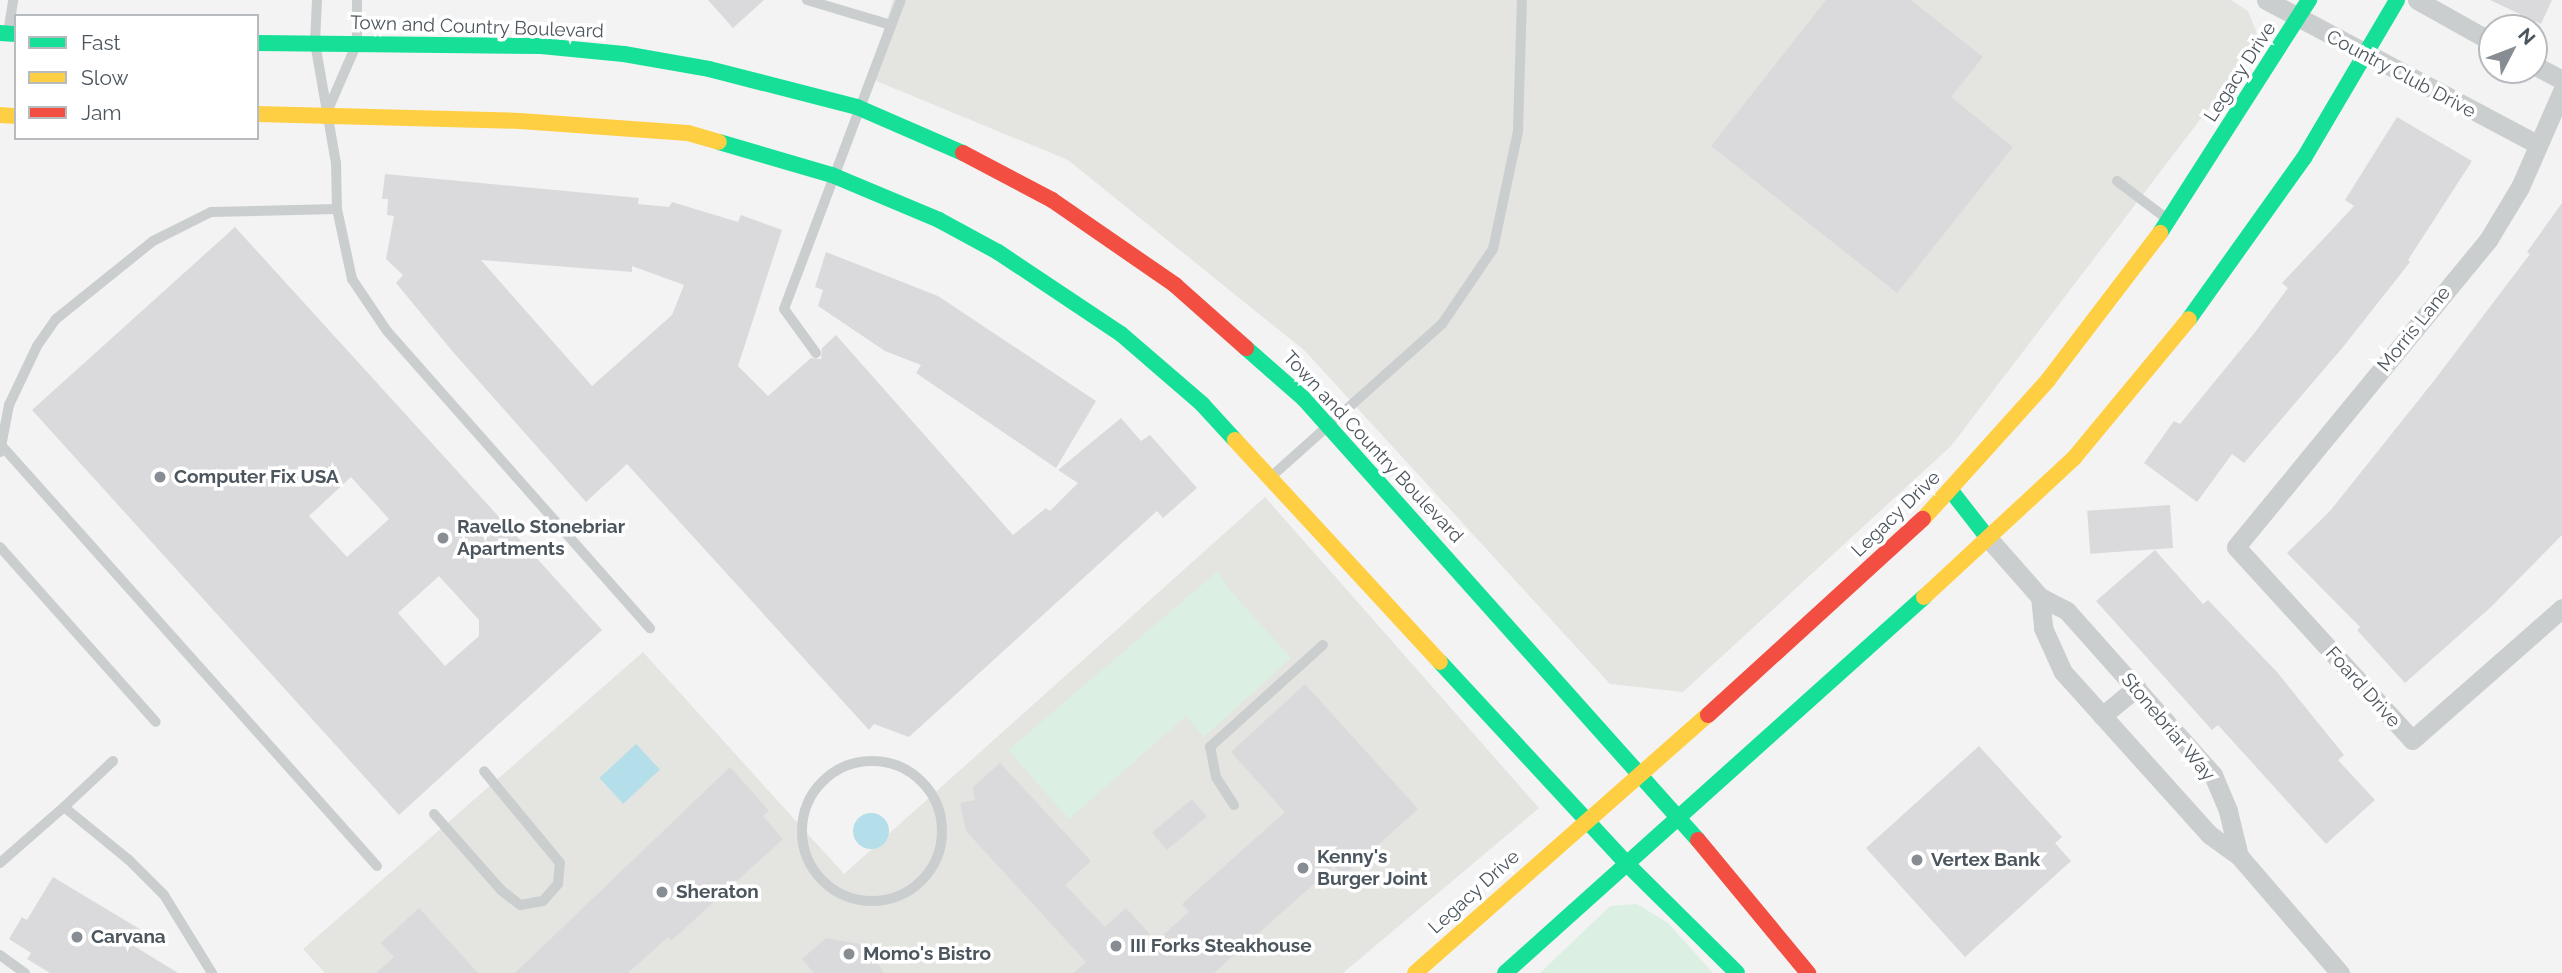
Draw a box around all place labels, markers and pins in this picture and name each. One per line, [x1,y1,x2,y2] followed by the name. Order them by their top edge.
[174,466,339,488] place label: Computer Fix USA
[152,469,168,485] marker: Computer Fix USA
[457,516,625,560] place label: Ravello Stonebriar Apartments
[435,530,451,546] marker: Ravello Stonebriar Apartments
[1317,846,1428,890] place label: Kenny's Burger Joint
[1931,849,2040,871] place label: Vertex Bank
[1909,852,1925,868] marker: Vertex Bank
[1295,860,1311,876] marker: Kenny's Burger Joint
[676,881,759,903] place label: Sheraton
[654,884,670,900] marker: Sheraton
[91,926,166,948] place label: Carvana
[69,929,85,945] marker: Carvana
[1130,935,1312,957] place label: III Forks Steakhouse
[1108,938,1124,954] marker: III Forks Steakhouse
[863,943,991,965] place label: Momo's Bistro
[841,946,857,962] marker: Momo's Bistro

